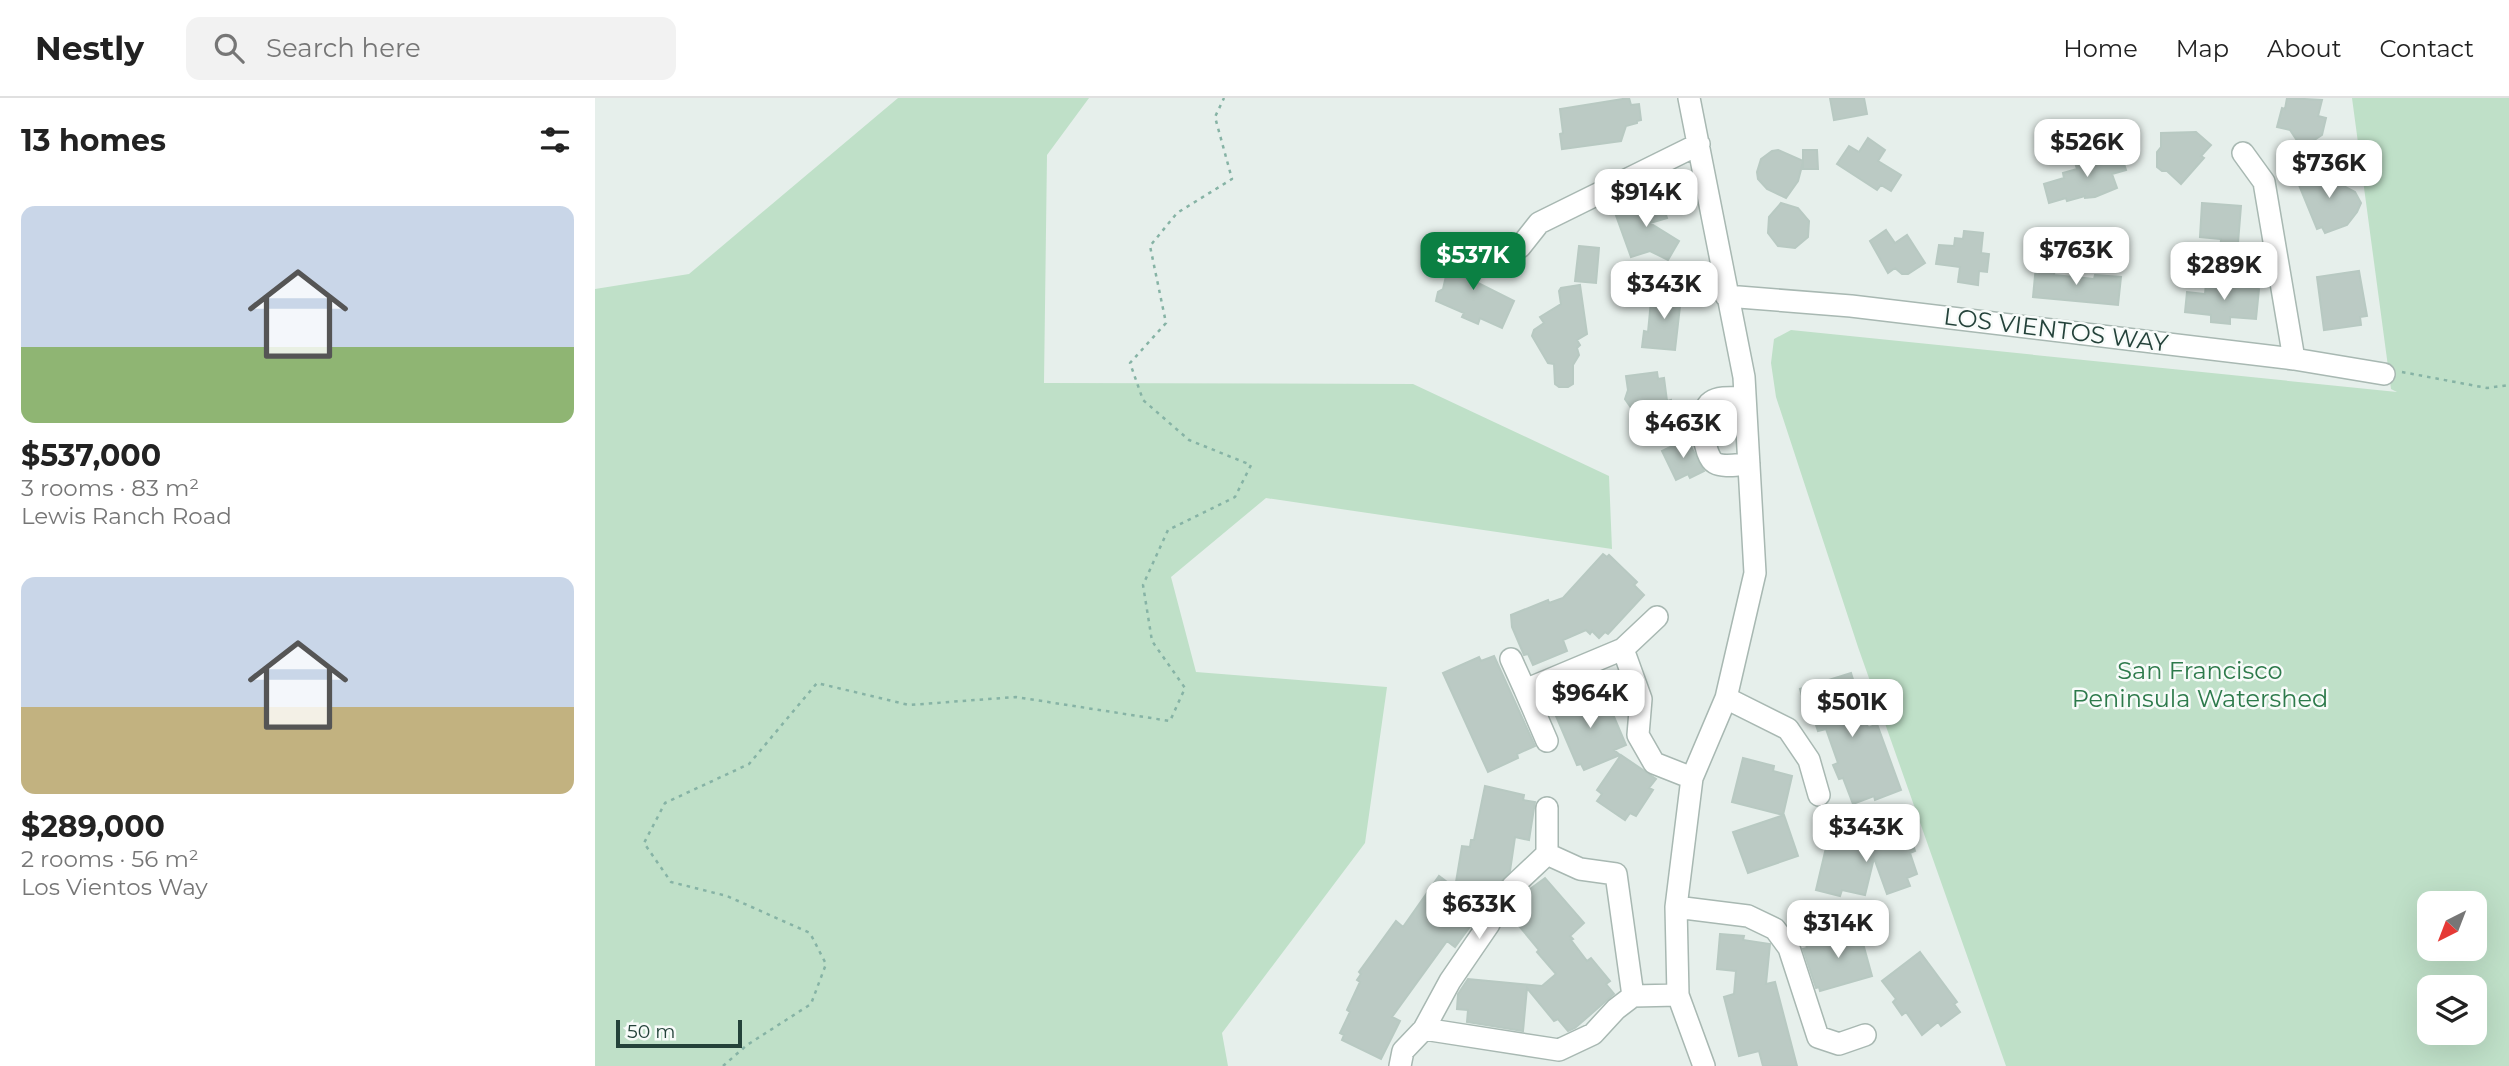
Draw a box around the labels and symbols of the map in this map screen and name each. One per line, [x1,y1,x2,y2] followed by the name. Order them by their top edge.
[2038,120,2136,179] pin: $526K
[2280,140,2378,200] pin: $736K
[1597,170,1695,229] pin: $914K
[2027,228,2125,287] pin: $763K
[1424,232,1522,292] pin: $537K
[2175,242,2273,302] pin: $289K
[1615,262,1713,321] pin: $343K
[1942,301,2171,358] street label: LOS VIENTOS WAY
[1634,400,1732,460] pin: $463K
[2072,656,2328,713] park label: San Francisco Peninsula Watershed
[1541,670,1639,730] pin: $964K
[1803,680,1901,739] pin: $501K
[1817,804,1915,864] pin: $343K
[1430,882,1528,941] pin: $633K
[2417,891,2487,961] north arrow
[1789,900,1887,960] pin: $314K
[616,1017,742,1049] scale bar

